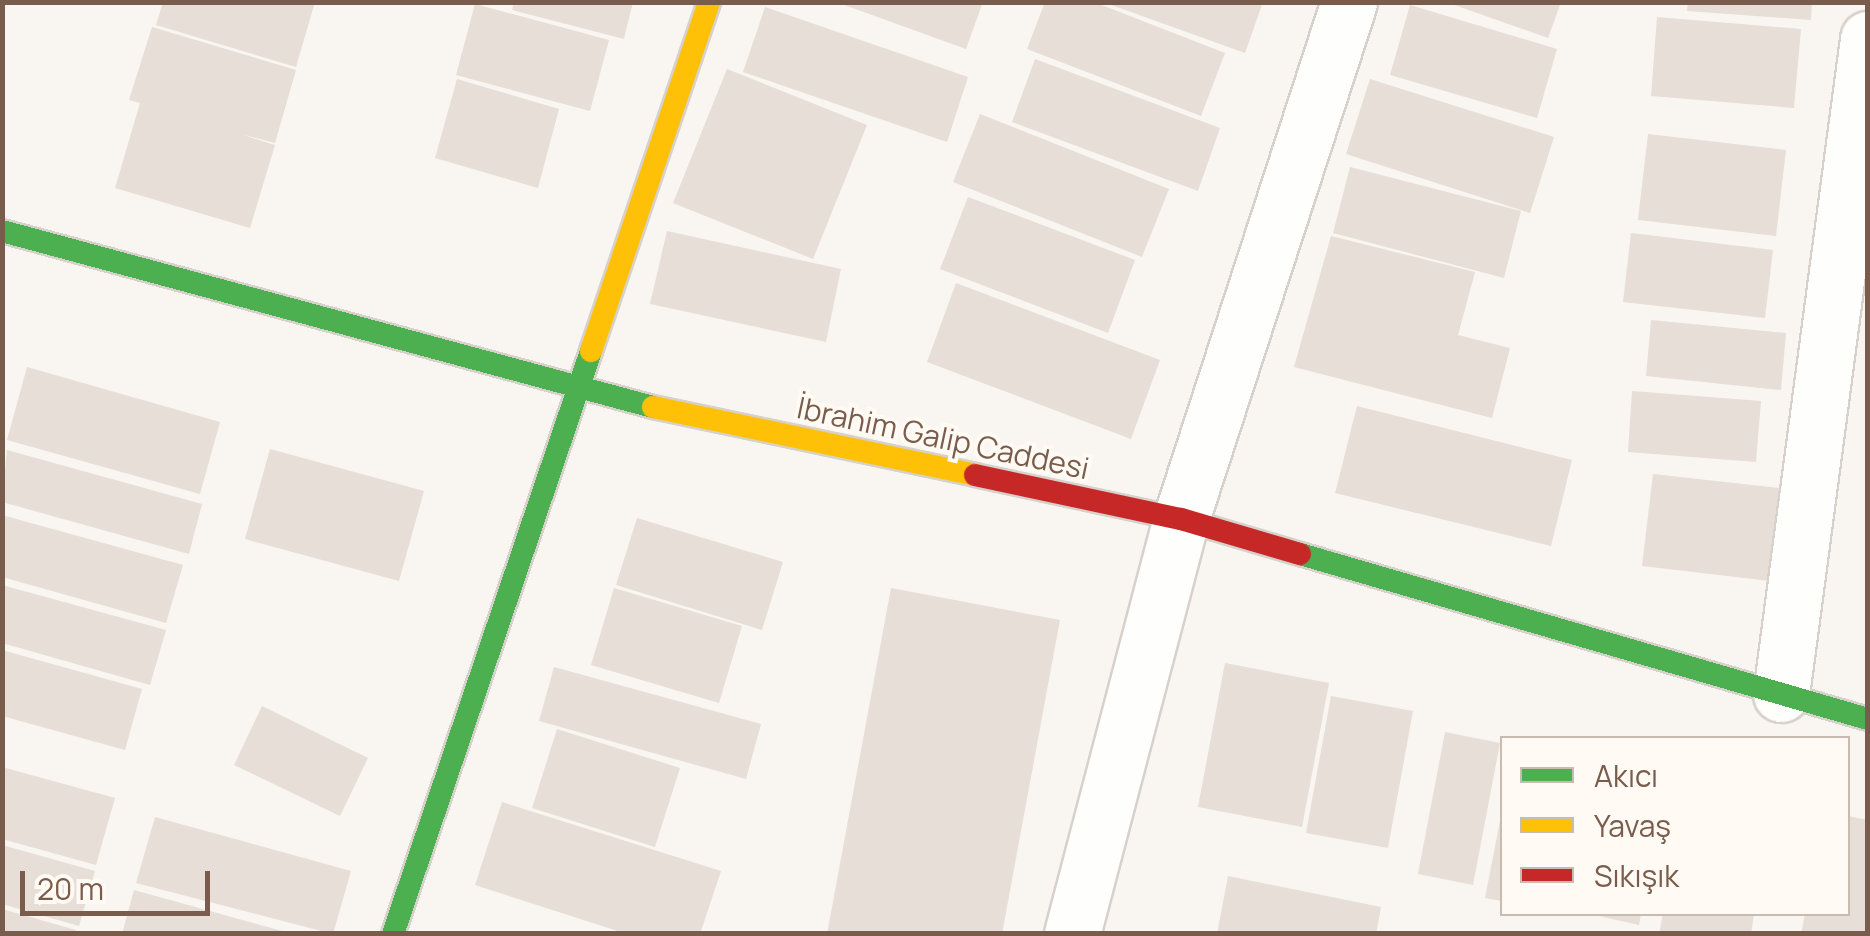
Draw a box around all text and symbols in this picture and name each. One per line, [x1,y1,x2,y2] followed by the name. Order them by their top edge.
[794,389,1092,487] street label: İbrahim Galip Caddesi
[1500,736,1850,916] legend
[1594,755,1658,796] text: Akıcı
[1594,805,1671,846] text: Yavaş
[25,851,215,913] scale bar
[1594,855,1679,896] text: Sıkışık
[37,868,104,909] text: 20 m

